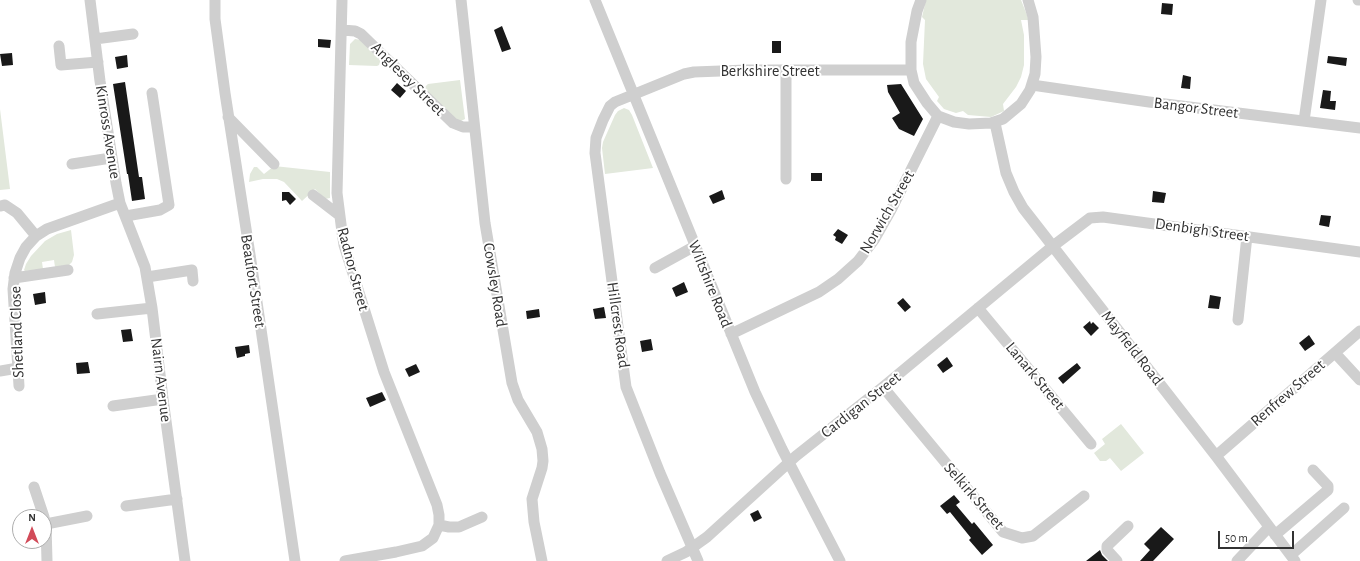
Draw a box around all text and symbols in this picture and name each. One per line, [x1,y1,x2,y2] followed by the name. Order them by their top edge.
[367,38,449,120] street label: Anglesey Street
[720,61,820,81] street label: Berkshire Street
[91,84,125,180] street label: Kinross Avenue
[1153,93,1239,123] street label: Bangor Street
[855,167,919,257] street label: Norwich Street
[1154,214,1250,246] street label: Denbigh Street
[333,225,373,313] street label: Radnor Street
[236,233,270,329] street label: Beaufort Street
[684,238,736,330] street label: Wiltshire Road
[479,242,511,328] street label: Cowsley Road
[602,281,634,369] street label: Hillcrest Road
[6,286,28,378] street label: Shetland Close
[1097,307,1167,389] street label: Mayfield Road
[146,337,176,423] street label: Nairn Avenue
[1001,338,1069,414] street label: Lanark Street
[1247,355,1329,431] street label: Renfrew Street
[817,368,905,442] street label: Cardigan Street
[940,459,1008,533] street label: Selkirk Street
[12,509,52,549] north arrow
[28,512,36,523] text: N
[1220,523,1296,549] scale bar
[1225,532,1248,544] text: 50 m

